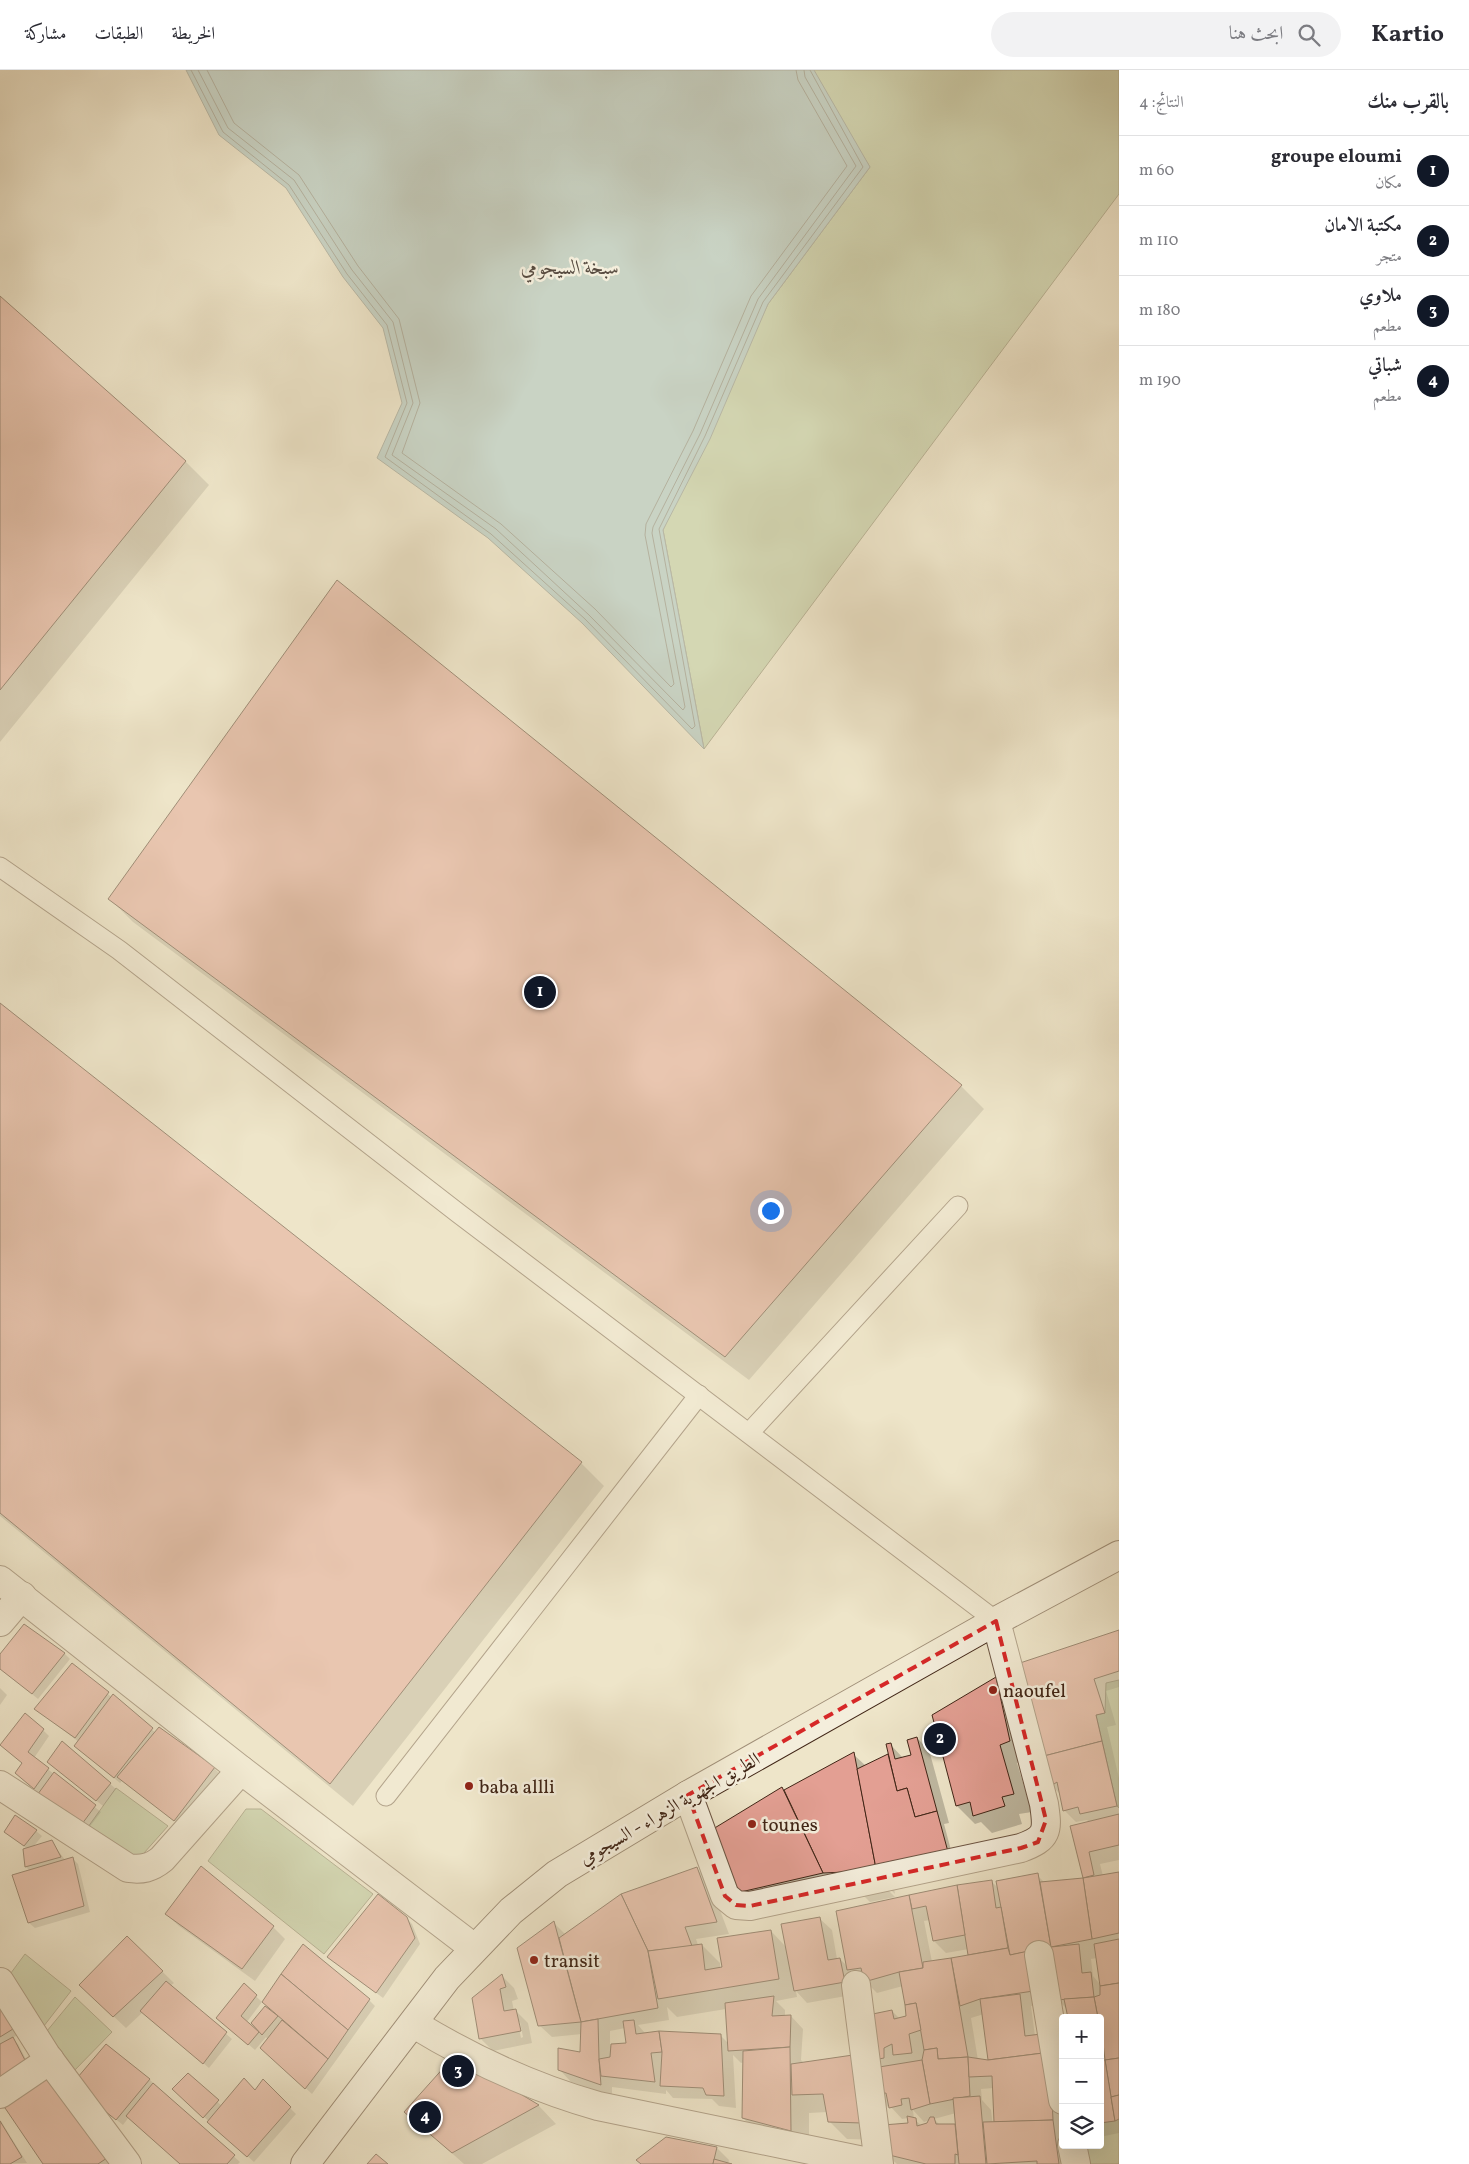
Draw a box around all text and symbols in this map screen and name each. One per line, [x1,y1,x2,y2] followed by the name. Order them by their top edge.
[991,12,1341,57] search box
[1371,18,1444,52] text: Kartio
[1229,21,1283,47] text: ابحث هنا
[1295,21,1323,49] icon: search
[25,22,66,47] text: مشاركة
[94,22,143,47] text: الطبقات
[171,22,215,47] text: الخريطة
[1367,88,1449,117] text: بالقرب منك
[1139,92,1184,114] text: النتائج: 4
[1271,144,1402,170] text: groupe eloumi
[1139,160,1174,182] text: 60 m
[1430,160,1436,182] text: 1
[1375,173,1402,195] text: مكان
[1324,213,1402,239] text: مكتبة الامان
[1139,230,1178,252] text: 110 m
[1429,230,1437,252] text: 2
[1377,246,1402,268] text: متجر
[521,255,619,283] water label: سبخة السيجومي
[1359,283,1402,309] text: ملاوي
[1139,300,1180,322] text: 180 m
[1429,300,1437,322] text: 3
[1373,316,1402,338] text: مطعم
[1368,353,1402,379] text: شباتي
[1139,370,1181,392] text: 190 m
[1428,370,1438,392] text: 4
[1373,386,1402,408] text: مطعم
[524,973,556,1011] pin: 1
[758,1198,784,1224] your location
[1003,1679,1066,1705] place label: naoufel
[987,1684,999,1696] marker: naoufel
[924,1720,956,1758] pin: 2
[575,1747,766,1873] street label: الطريق الجهوية الزهراء - السيجومي
[479,1775,555,1801] place label: baba allli
[463,1780,475,1792] marker: baba allli
[762,1813,818,1839] place label: tounes
[746,1818,758,1830] marker: tounes
[544,1949,600,1975] place label: transit
[528,1954,540,1966] marker: transit
[1059,2014,1104,2149] map controls
[1059,2014,1104,2059] button: +
[442,2052,474,2090] pin: 3
[1059,2059,1104,2104] button: −
[409,2098,441,2136] pin: 4
[1059,2104,1104,2149] button: layers

